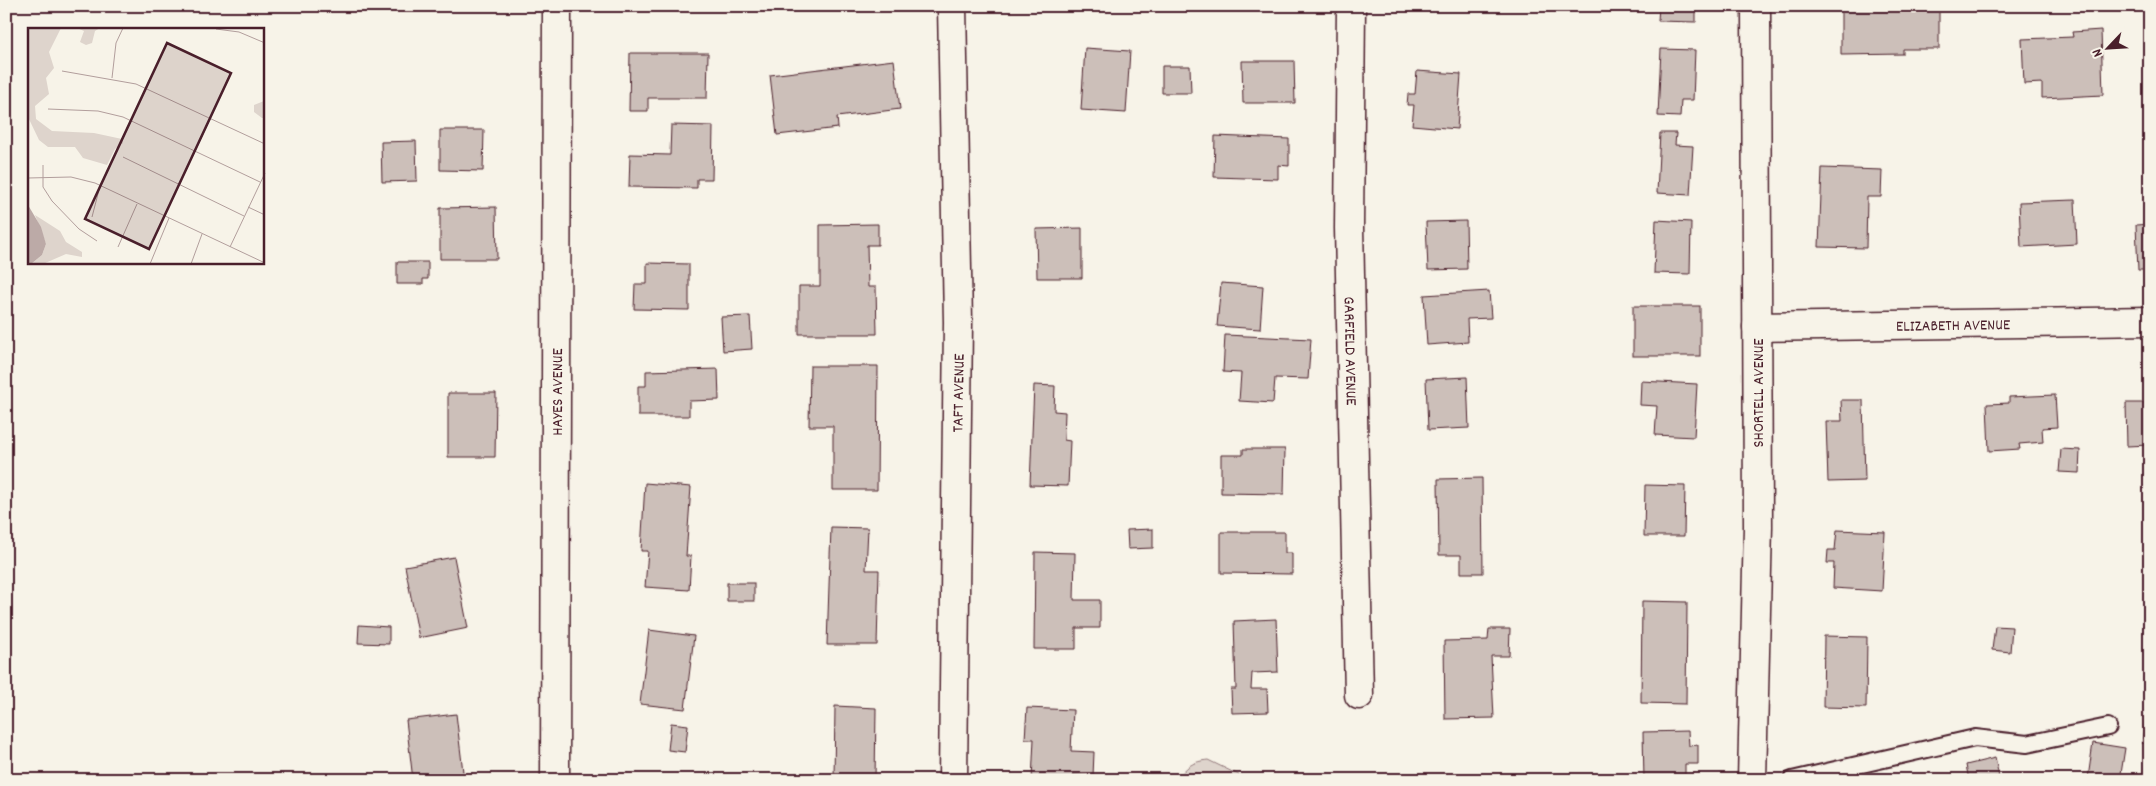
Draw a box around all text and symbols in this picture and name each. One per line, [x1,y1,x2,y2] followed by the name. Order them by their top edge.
[2084,22,2134,72] north arrow
[28,28,264,264] inset map
[2087,45,2109,60] text: N
[1336,296,1362,407] street label: GARFIELD AVENUE
[1896,314,2011,339] street label: ELIZABETH AVENUE
[1748,338,1771,448] street label: SHORTELL AVENUE
[547,348,570,436] street label: HAYES AVENUE
[947,353,972,433] street label: TAFT AVENUE

